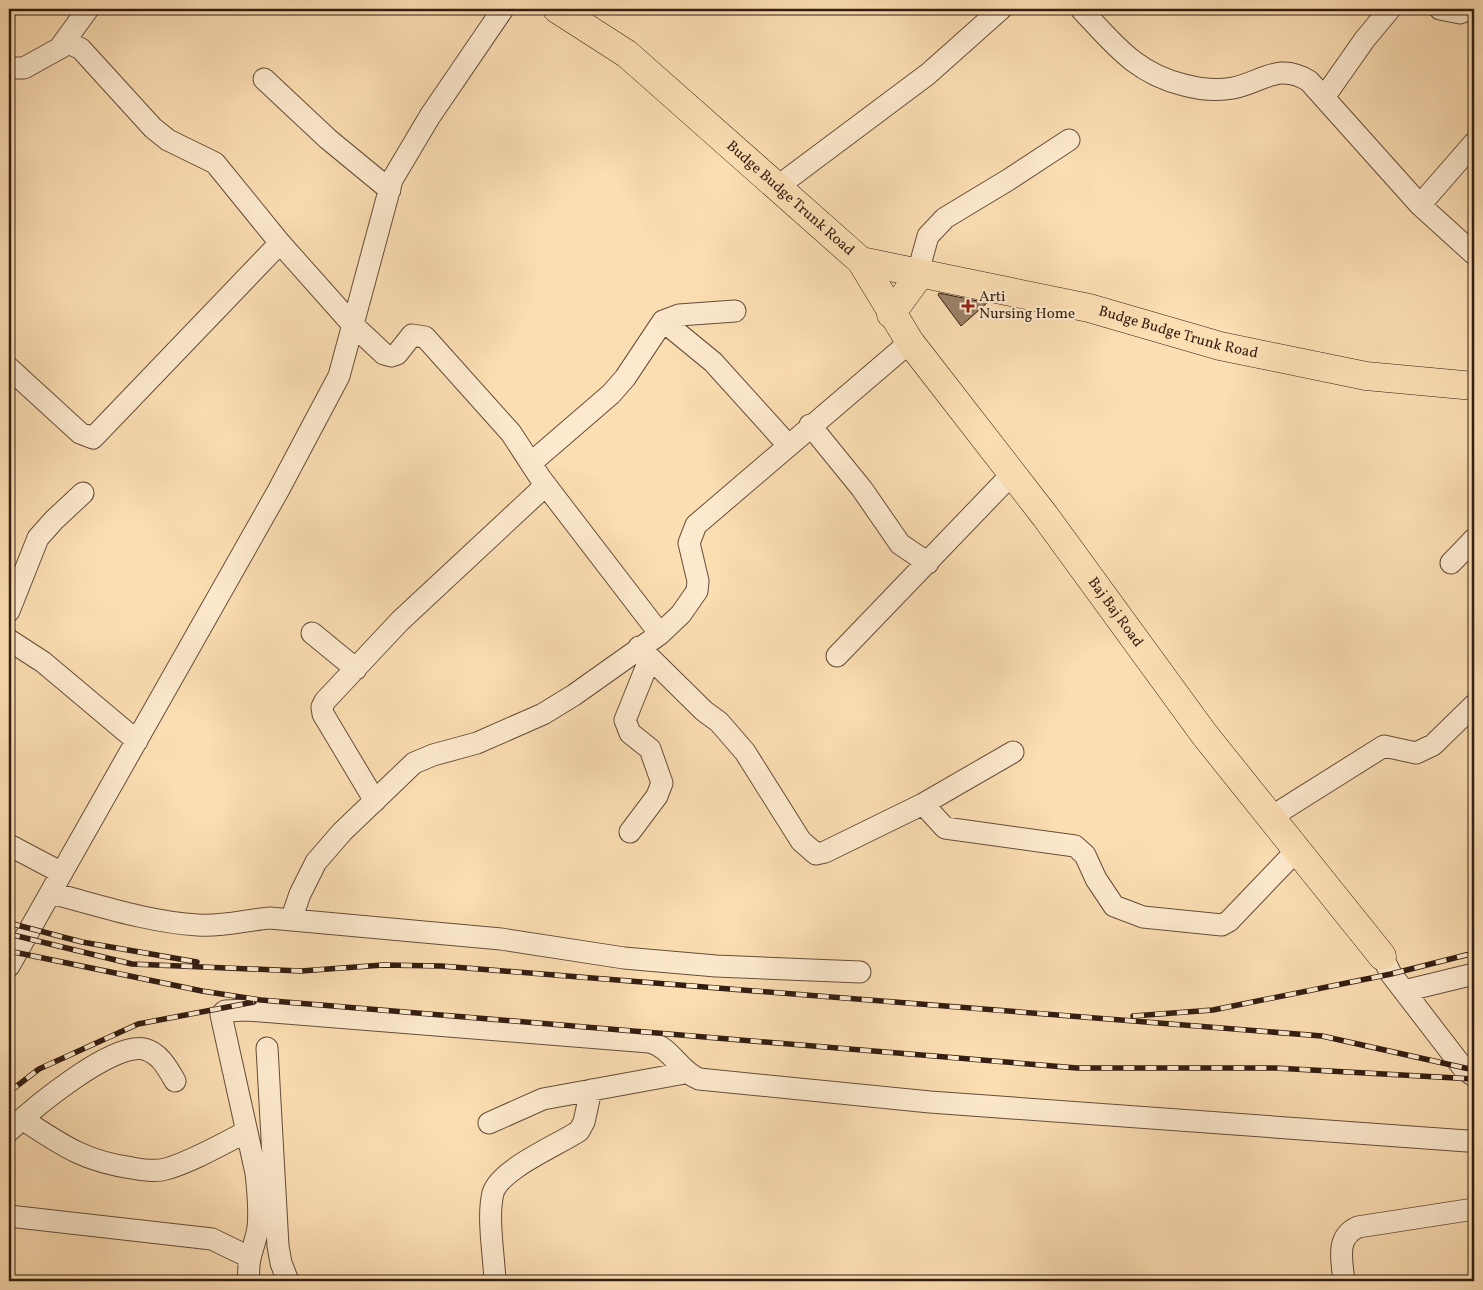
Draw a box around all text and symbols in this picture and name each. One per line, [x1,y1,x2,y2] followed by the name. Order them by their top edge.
[721,136,859,261] street label: Budge Budge Trunk Road
[979,287,1075,325] place label: Arti Nursing Home
[961,299,975,313] marker: Arti Nursing Home
[1096,301,1260,364] street label: Budge Budge Trunk Road
[1083,573,1148,652] street label: Baj Baj Road

